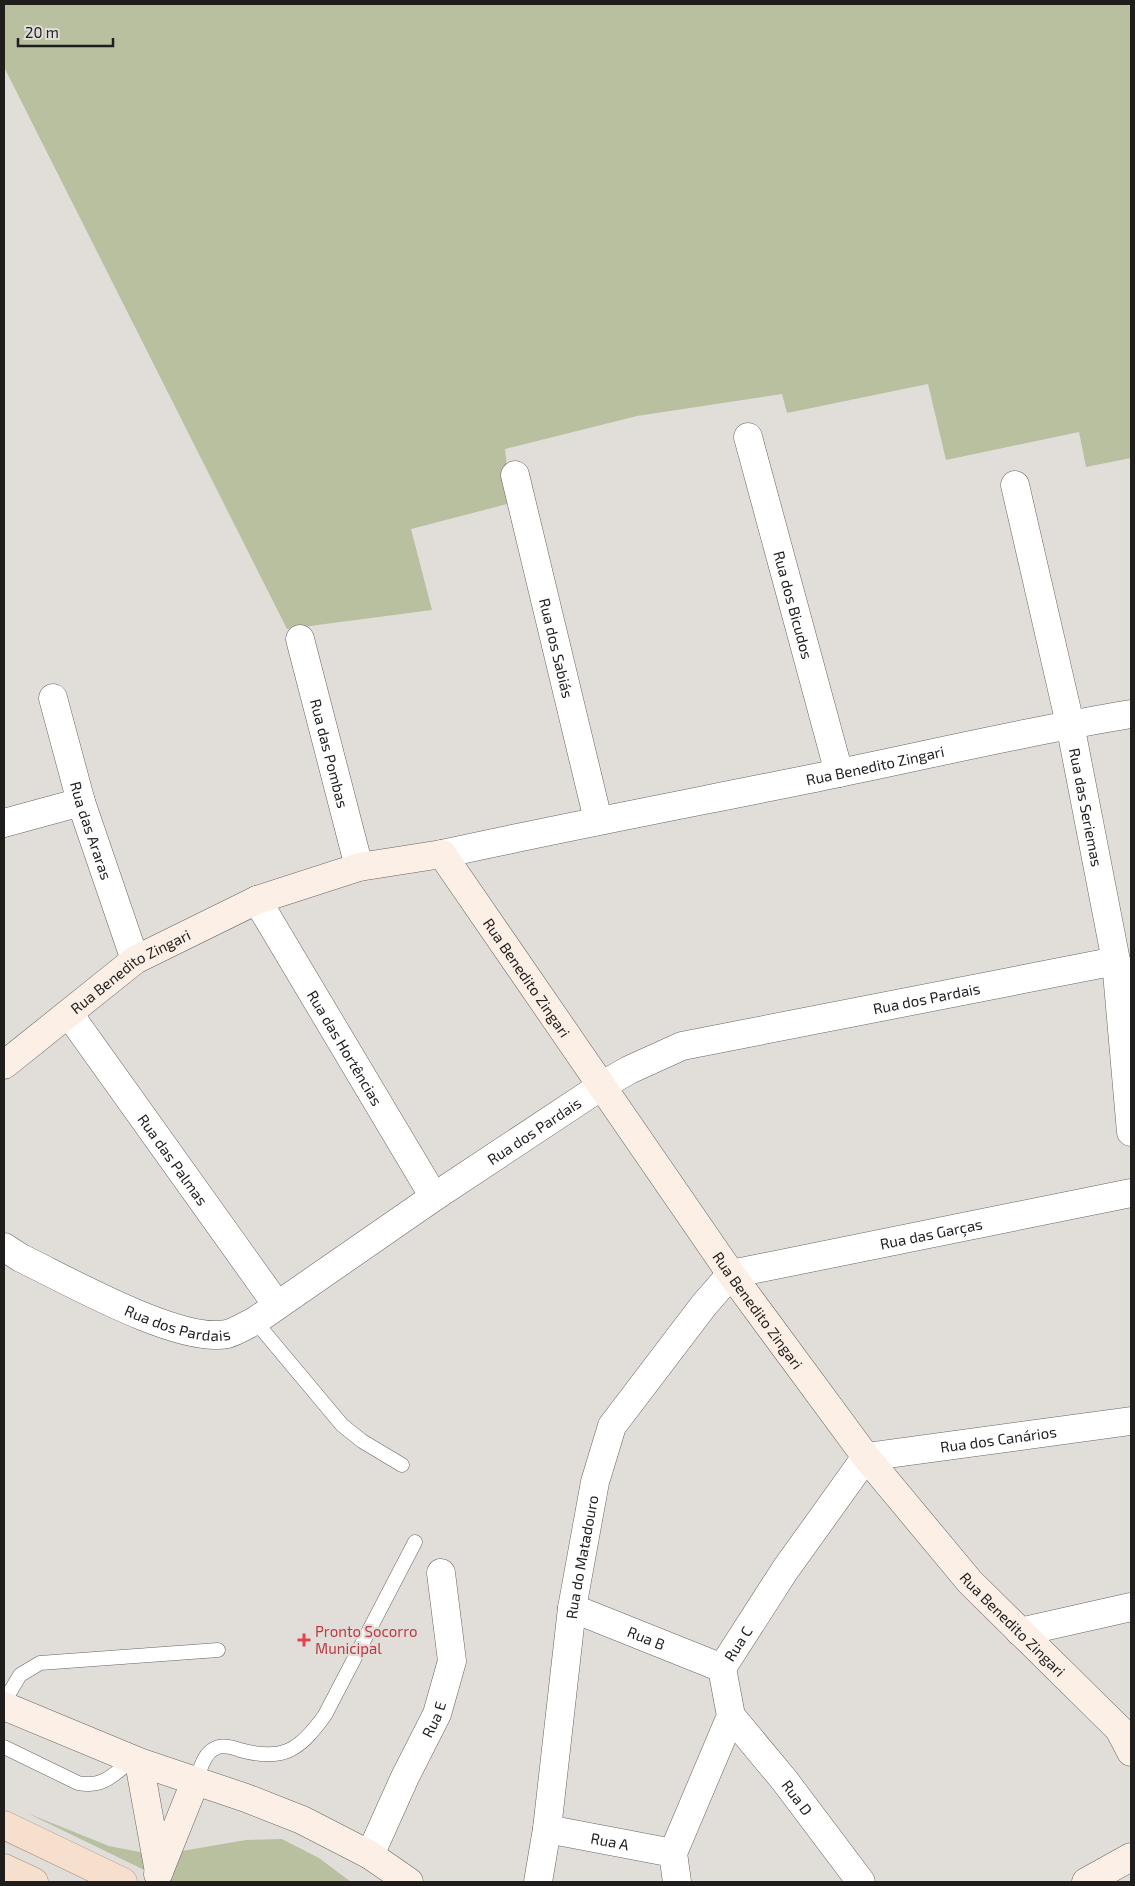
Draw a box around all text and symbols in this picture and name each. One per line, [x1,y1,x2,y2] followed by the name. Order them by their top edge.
[18,15,112,47] scale bar
[25,23,59,41] text: 20 m
[770,549,817,661] street label: Rua dos Bicudos
[536,596,577,700] street label: Rua dos Sabiás
[307,697,352,810] street label: Rua das Pombas
[804,742,946,789] street label: Rua Benedito Zingari
[1066,746,1106,868] street label: Rua das Seriemas
[67,779,116,882] street label: Rua das Araras
[480,914,574,1041] street label: Rua Benedito Zingari
[67,925,193,1017] street label: Rua Benedito Zingari
[871,979,981,1017] street label: Rua dos Pardais
[304,987,386,1109] street label: Rua das Hortências
[484,1093,584,1168] street label: Rua dos Pardais
[134,1111,212,1209] street label: Rua das Palmas
[878,1214,984,1253] street label: Rua das Garças
[709,1248,807,1372] street label: Rua Benedito Zingari
[122,1301,232,1344] street label: Rua dos Pardais
[939,1422,1058,1456] street label: Rua dos Canários
[562,1494,601,1620] street label: Rua do Matadouro
[956,1568,1069,1680] street label: Rua Benedito Zingari
[315,1622,418,1657] place label: Pronto Socorro Municipal
[625,1622,668,1653] street label: Rua B
[720,1622,756,1664] street label: Rua C
[297,1633,311,1647] marker: Pronto Socorro Municipal
[418,1699,449,1740] street label: Rua E
[778,1776,816,1819] street label: Rua D
[589,1829,631,1854] street label: Rua A

